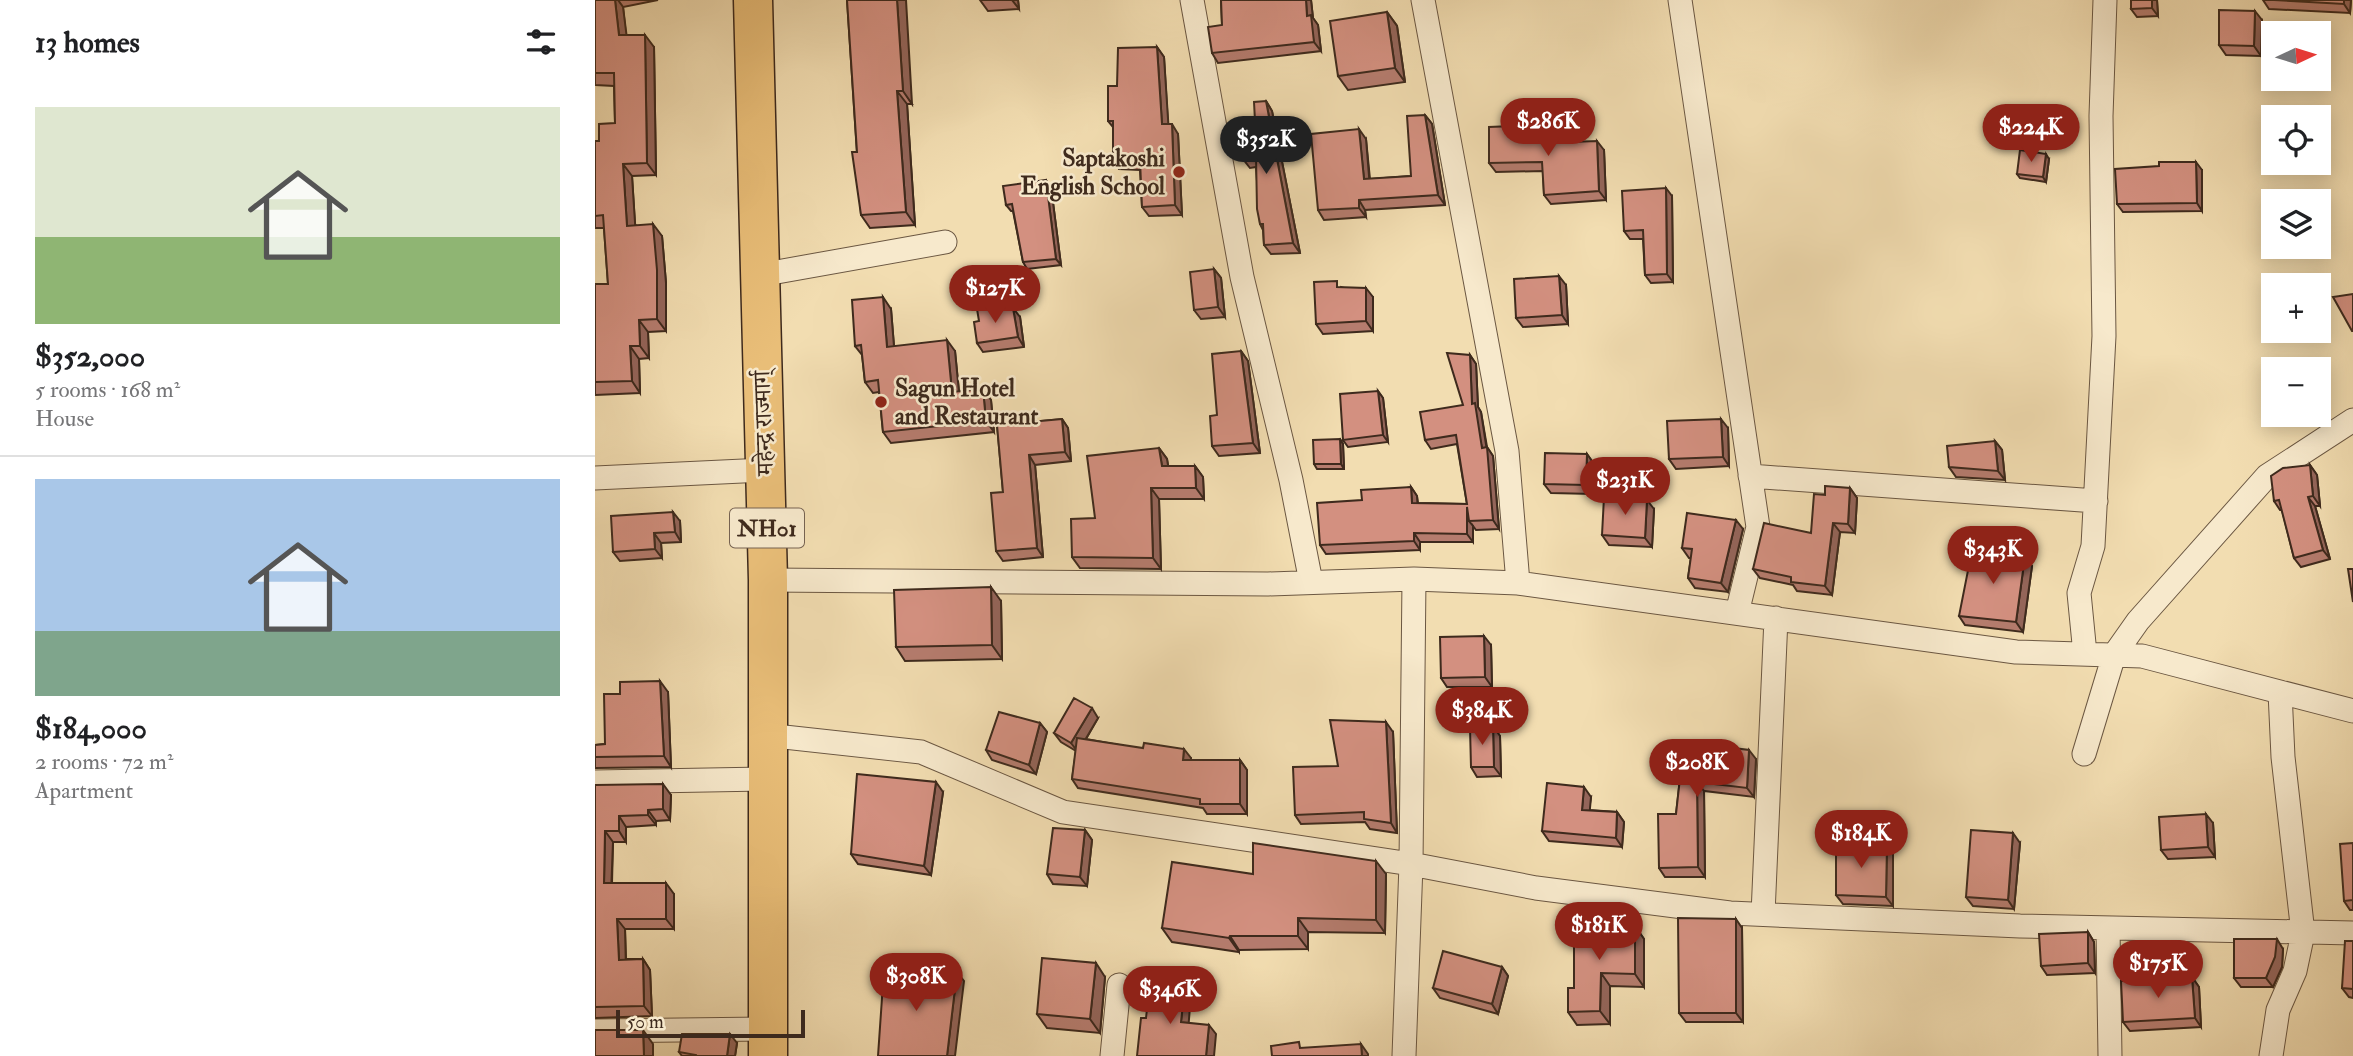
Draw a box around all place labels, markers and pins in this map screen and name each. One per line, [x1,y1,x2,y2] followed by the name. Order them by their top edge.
[1499,99,1597,158] pin: $286K
[1982,104,2080,164] pin: $224K
[1217,116,1315,176] pin: $352K
[1020,143,1166,202] place label: Saptakoshi English School
[1171,164,1187,180] marker: Saptakoshi English School
[946,266,1044,325] pin: $127K
[895,373,1038,432] place label: Sagun Hotel and Restaurant
[873,394,889,410] marker: Sagun Hotel and Restaurant
[1576,458,1674,517] pin: $231K
[1944,526,2042,586] pin: $343K
[1433,688,1531,747] pin: $384K
[1648,740,1746,799] pin: $208K
[1812,810,1910,870] pin: $184K
[1550,902,1648,962] pin: $181K
[2109,940,2207,1000] pin: $175K
[867,954,965,1013] pin: $308K
[1121,967,1219,1026] pin: $346K

